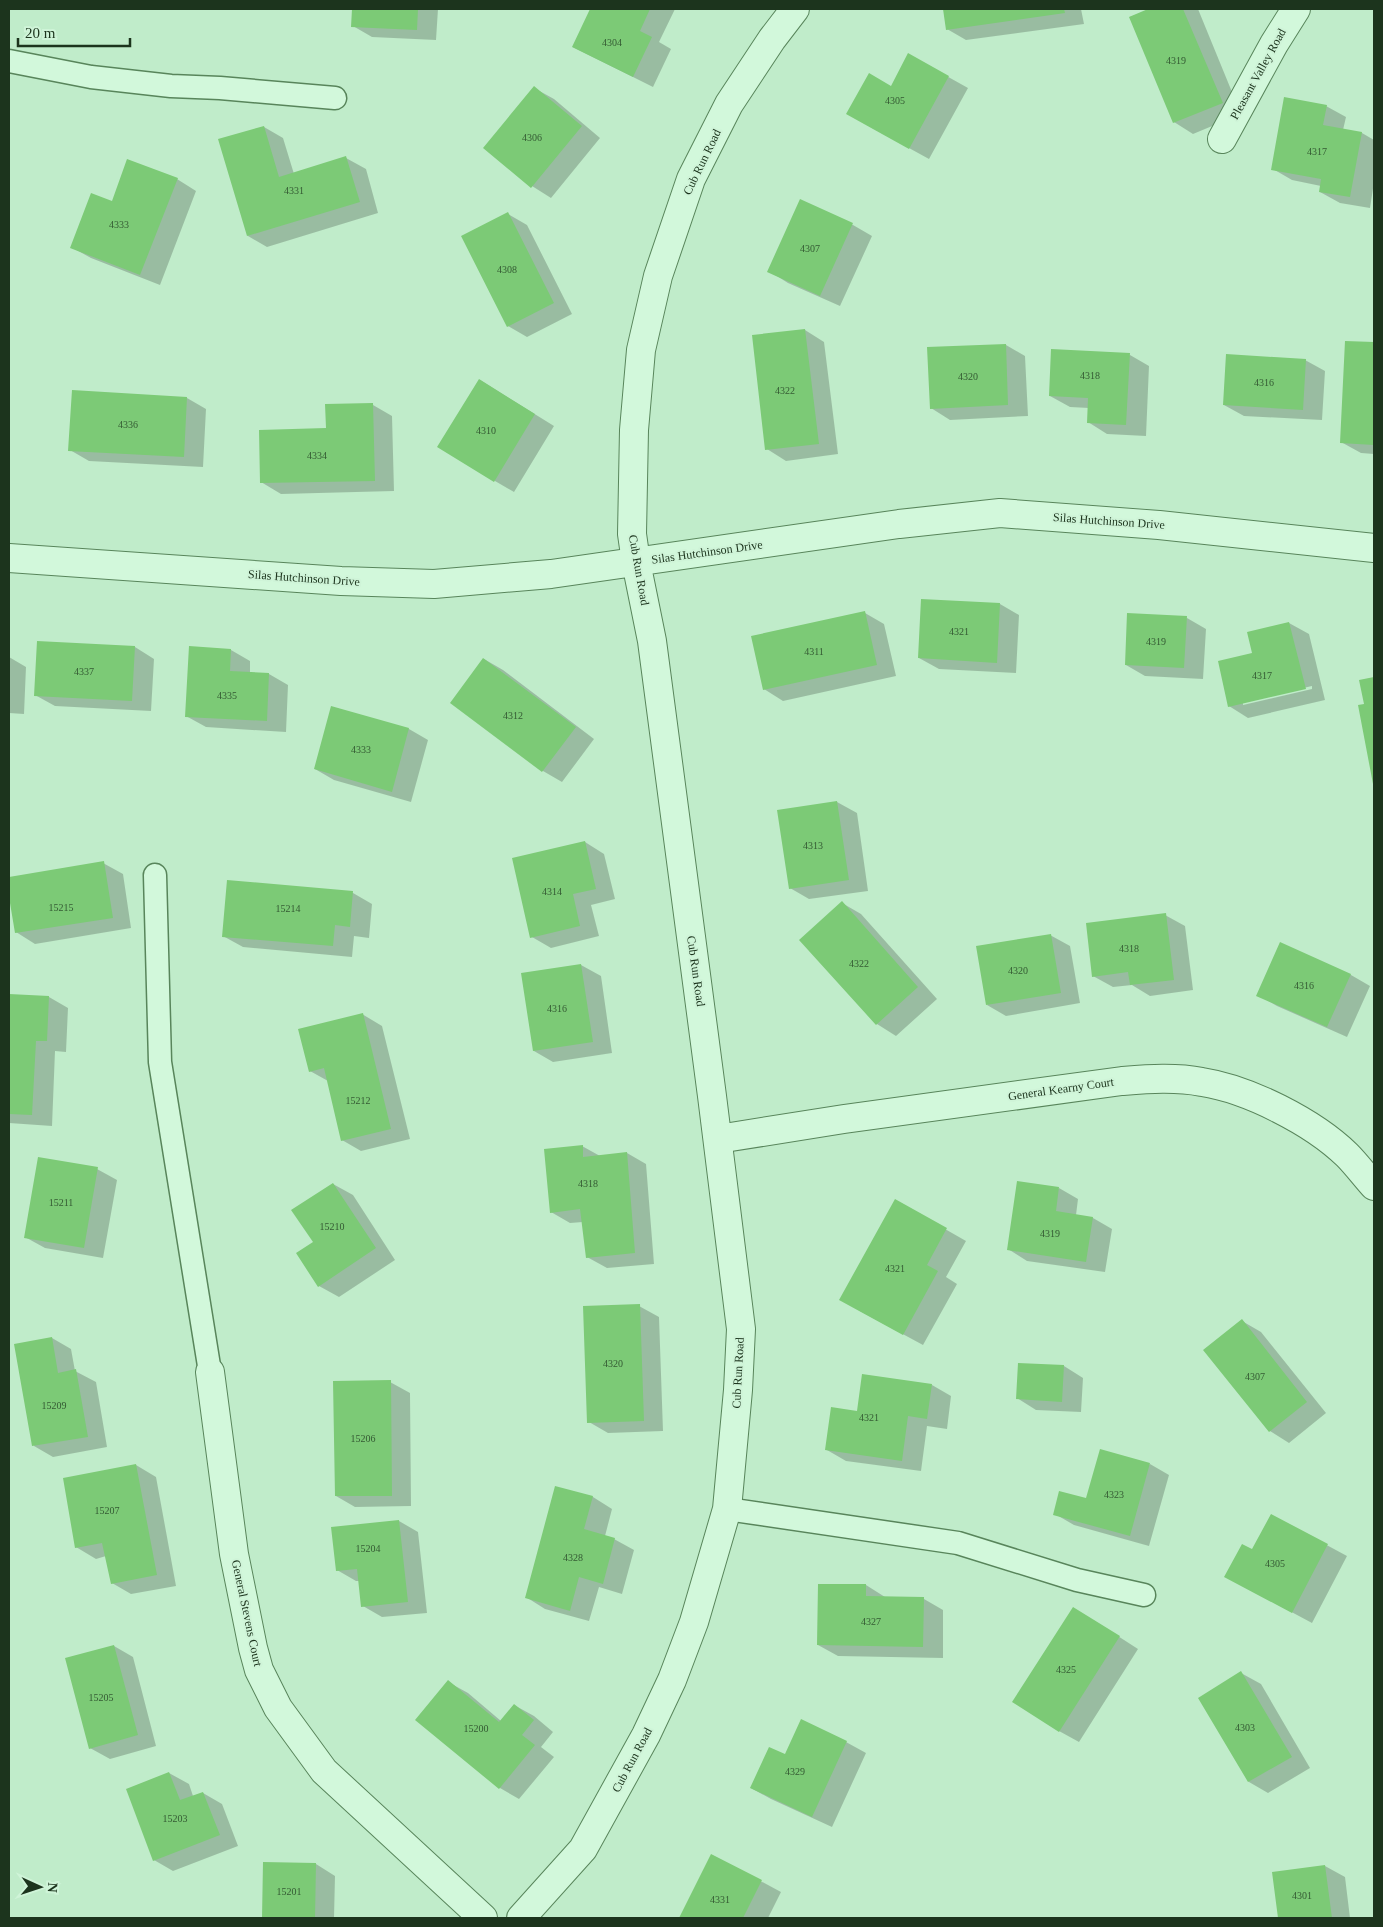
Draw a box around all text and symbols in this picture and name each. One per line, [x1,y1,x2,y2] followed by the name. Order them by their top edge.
[18,15,130,47] scale bar
[25,25,56,41] text: 20 m
[1227,26,1289,122] street label: Pleasant Valley Road
[602,37,622,48] house number: 4304
[1166,55,1186,66] house number: 4319
[885,95,905,106] house number: 4305
[680,127,724,197] street label: Cub Run Road
[522,132,542,143] house number: 4306
[1307,146,1327,157] house number: 4317
[284,185,304,196] house number: 4331
[109,219,129,230] house number: 4333
[800,243,820,254] house number: 4307
[497,264,517,275] house number: 4308
[1080,370,1100,381] house number: 4318
[958,371,978,382] house number: 4320
[1254,377,1274,388] house number: 4316
[775,385,795,396] house number: 4322
[118,419,138,430] house number: 4336
[476,425,496,436] house number: 4310
[307,450,327,461] house number: 4334
[1053,510,1165,532] street label: Silas Hutchinson Drive
[626,534,652,606] street label: Cub Run Road
[651,537,763,567] street label: Silas Hutchinson Drive
[248,567,360,589] street label: Silas Hutchinson Drive
[949,626,969,637] house number: 4321
[1146,636,1166,647] house number: 4319
[804,646,824,657] house number: 4311
[74,666,94,677] house number: 4337
[1252,670,1272,681] house number: 4317
[217,690,237,701] house number: 4335
[503,710,523,721] house number: 4312
[351,744,371,755] house number: 4333
[803,840,823,851] house number: 4313
[542,886,562,897] house number: 4314
[49,902,74,913] house number: 15215
[276,903,301,914] house number: 15214
[684,935,708,1007] street label: Cub Run Road
[1119,943,1139,954] house number: 4318
[849,958,869,969] house number: 4322
[1008,965,1028,976] house number: 4320
[1294,980,1314,991] house number: 4316
[547,1003,567,1014] house number: 4316
[1007,1075,1115,1103] street label: General Kearny Court
[346,1095,371,1106] house number: 15212
[578,1178,598,1189] house number: 4318
[49,1197,73,1208] house number: 15211
[320,1221,345,1232] house number: 15210
[1040,1228,1060,1239] house number: 4319
[885,1263,905,1274] house number: 4321
[729,1337,747,1409] street label: Cub Run Road
[603,1358,623,1369] house number: 4320
[1245,1371,1265,1382] house number: 4307
[42,1400,67,1411] house number: 15209
[859,1412,879,1423] house number: 4321
[351,1433,376,1444] house number: 15206
[1104,1489,1124,1500] house number: 4323
[95,1505,120,1516] house number: 15207
[356,1543,381,1554] house number: 15204
[563,1552,583,1563] house number: 4328
[229,1558,265,1668] street label: General Stevens Court
[1265,1558,1285,1569] house number: 4305
[861,1616,881,1627] house number: 4327
[1056,1664,1076,1675] house number: 4325
[89,1692,114,1703] house number: 15205
[1235,1722,1255,1733] house number: 4303
[464,1723,489,1734] house number: 15200
[609,1725,655,1795] street label: Cub Run Road
[785,1766,805,1777] house number: 4329
[163,1813,188,1824] house number: 15203
[15,1862,65,1912] north arrow
[45,1882,60,1893] text: N
[277,1886,302,1897] house number: 15201
[1292,1890,1312,1901] house number: 4301
[710,1894,730,1905] house number: 4331

